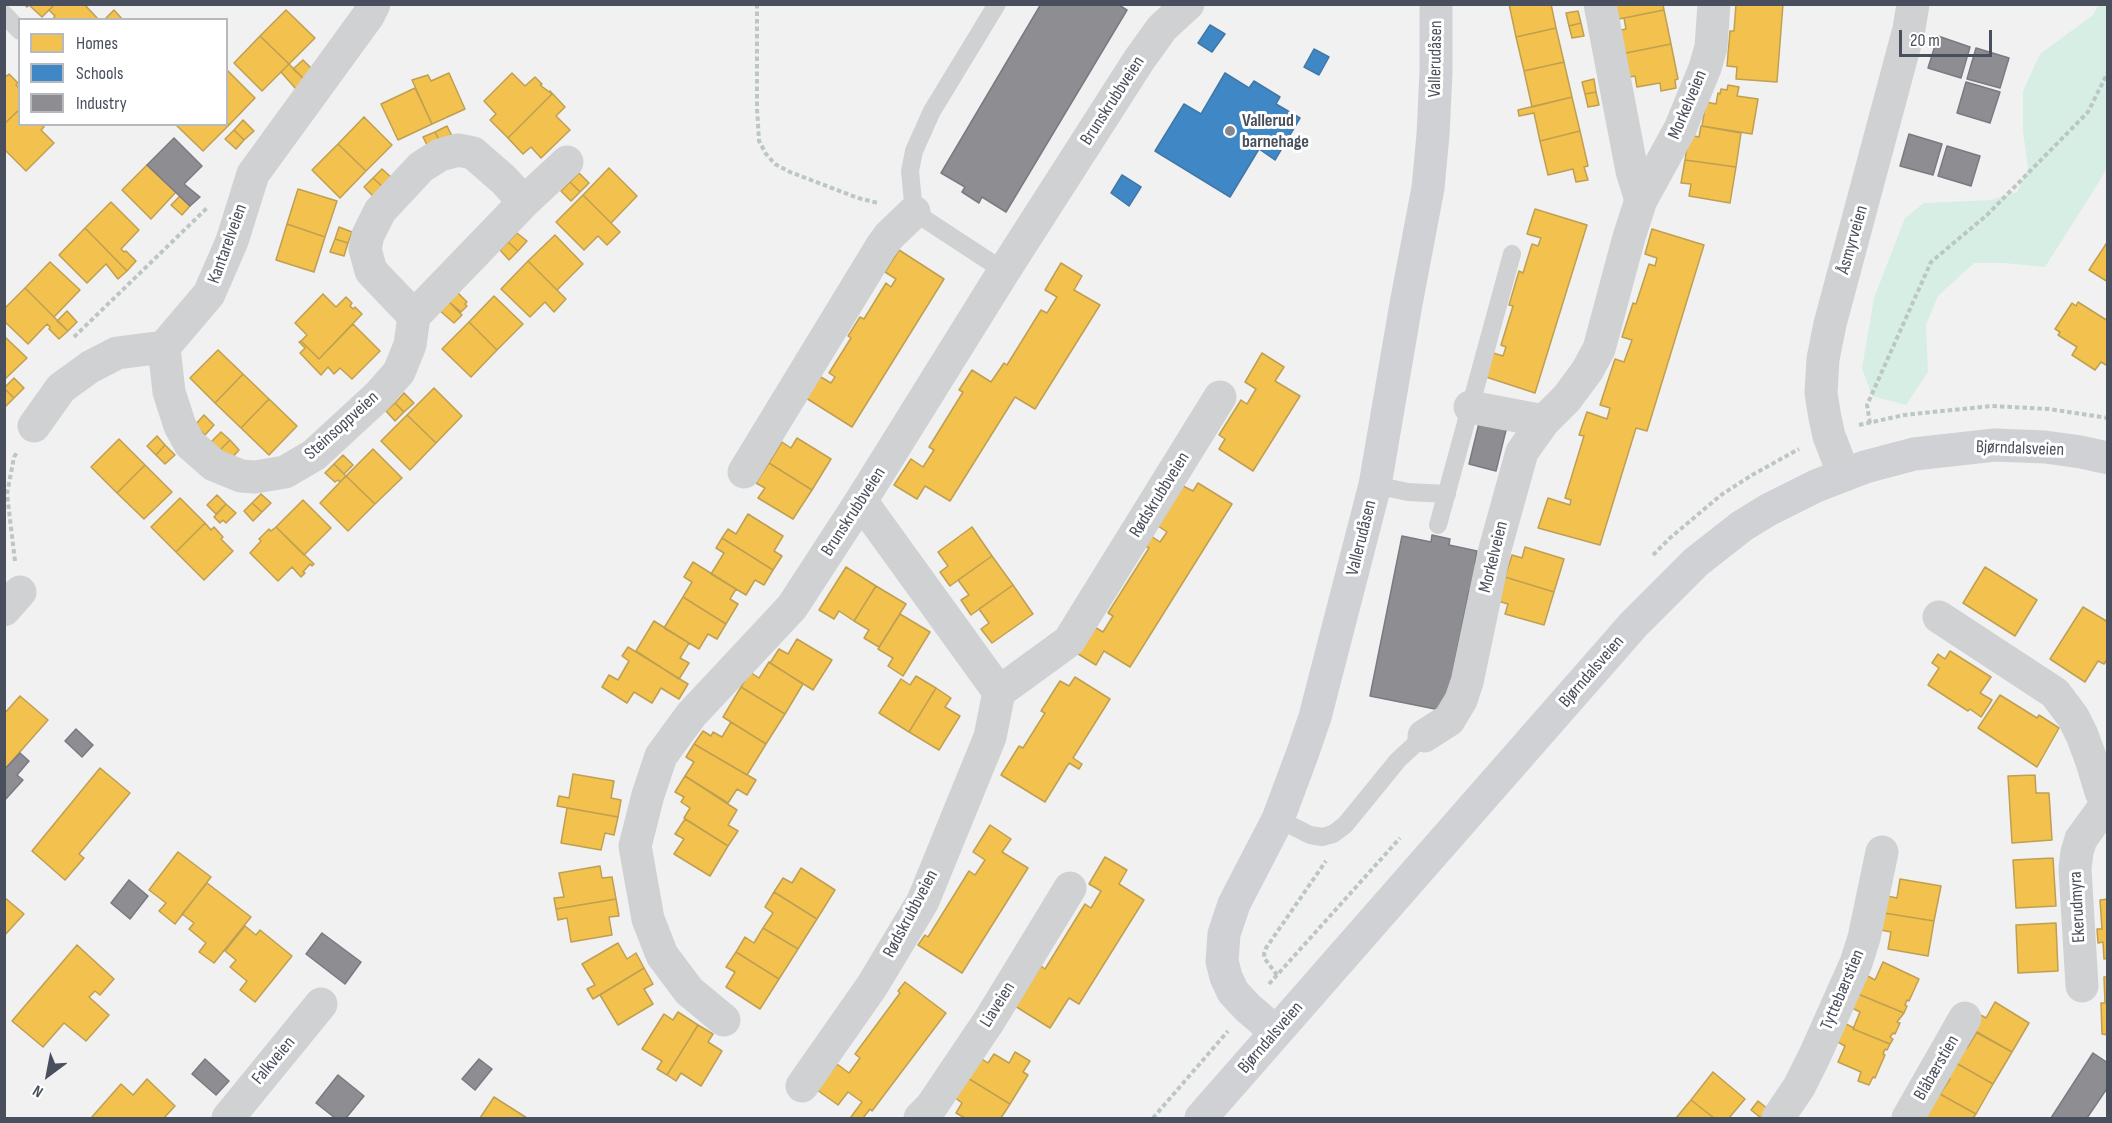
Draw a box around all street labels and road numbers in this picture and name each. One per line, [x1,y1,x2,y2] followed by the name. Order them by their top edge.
[1425,20,1447,98] street label: Vallerudåsen
[1076,53,1150,149] street label: Brunskrubbveien
[1664,67,1712,143] street label: Morkelveien
[204,201,252,287] street label: Kantarelveien
[1833,203,1873,277] street label: Åsmyrveien
[300,387,384,465] street label: Steinsoppveien
[1976,437,2064,461] street label: Bjørndalsveien
[1125,448,1195,542] street label: Rødskrubbveien
[817,464,891,560] street label: Brunskrubbveien
[1342,498,1382,578] street label: Vallerudåsen
[1475,519,1513,595] street label: Morkelveien
[1555,632,1629,712] street label: Bjørndalsveien
[879,866,943,962] street label: Rødskrubbveien
[2065,871,2091,943] street label: Ekerudmyra
[1816,947,1870,1033] street label: Tyttebærstien
[976,978,1020,1032] street label: Liaveien
[1234,998,1308,1078] street label: Bjørndalsveien
[1910,1032,1964,1104] street label: Blåbærstien
[248,1033,300,1089] street label: Falkveien

